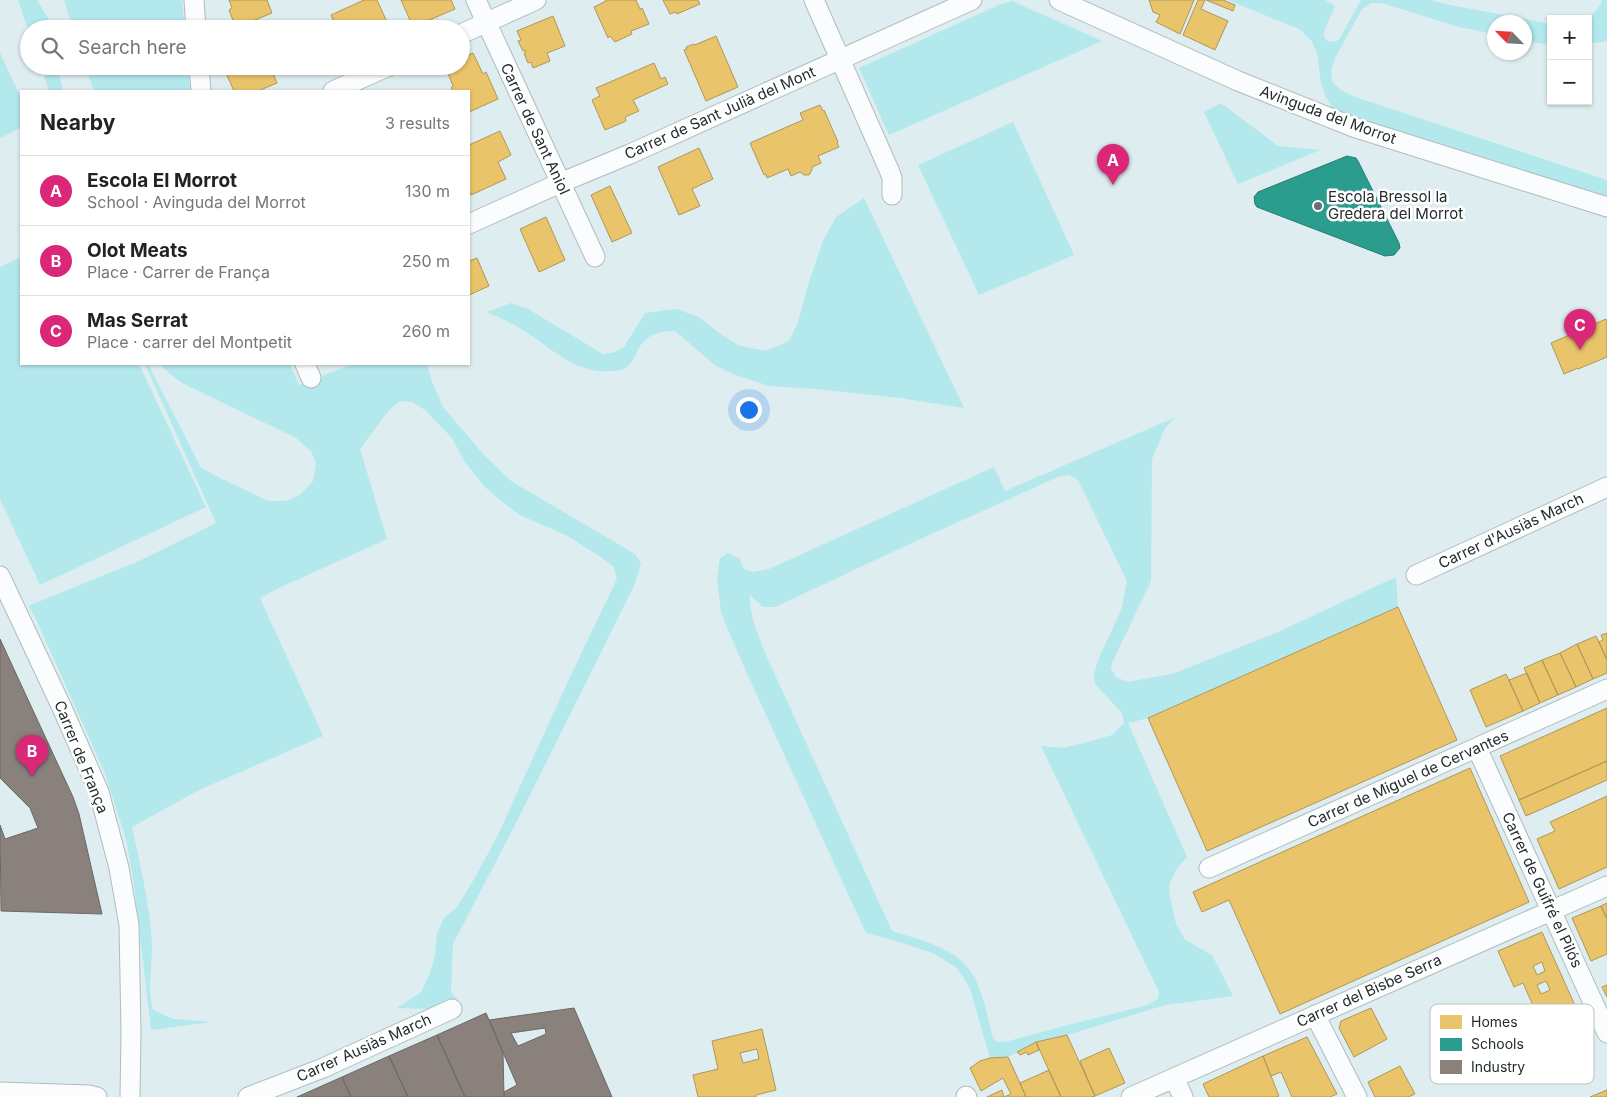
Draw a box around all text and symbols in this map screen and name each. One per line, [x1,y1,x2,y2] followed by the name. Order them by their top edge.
[1487,15,1532,60] north arrow
[1547,15,1592,105] map controls
[1547,15,1592,60] button: +
[20,20,470,75] search box
[38,34,66,62] icon: search
[78,36,187,59] text: Search here
[497,60,574,198] street label: Carrer de Sant Aniol
[1547,60,1592,105] button: −
[621,62,818,163] street label: Carrer de Sant Julià del Mont
[1257,81,1399,148] street label: Avinguda del Morrot
[40,110,115,135] text: Nearby
[385,113,450,133] text: 3 results
[1097,144,1129,185] pin: A
[87,169,237,192] text: Escola El Morrot
[50,181,62,201] text: A
[405,181,450,201] text: 130 m
[1328,187,1463,223] place label: Escola Bressol la Gredera del Morrot
[87,192,306,212] text: School · Avinguda del Morrot
[1312,200,1324,212] marker: Escola Bressol la Gredera del Morrot
[87,239,188,262] text: Olot Meats
[51,251,61,271] text: B
[402,251,450,271] text: 250 m
[87,262,270,282] text: Place · Carrer de França
[87,309,188,332] text: Mas Serrat
[1564,309,1596,350] pin: C
[50,321,62,341] text: C
[402,321,450,341] text: 260 m
[87,332,292,352] text: Place · carrer del Montpetit
[736,397,762,423] your location
[1435,489,1586,573] street label: Carrer d'Ausiàs March
[50,698,113,816] street label: Carrer de França
[1304,725,1511,832] street label: Carrer de Miguel de Cervantes
[16,735,48,776] pin: B
[1498,809,1587,971] street label: Carrer de Guifré el Pilós
[1293,950,1444,1031] street label: Carrer del Bisbe Serra
[1430,1004,1594,1084] legend
[294,1009,434,1086] street label: Carrer Ausiàs March
[1471,1013,1518,1030] text: Homes
[1471,1035,1524,1052] text: Schools
[1471,1058,1525,1075] text: Industry

